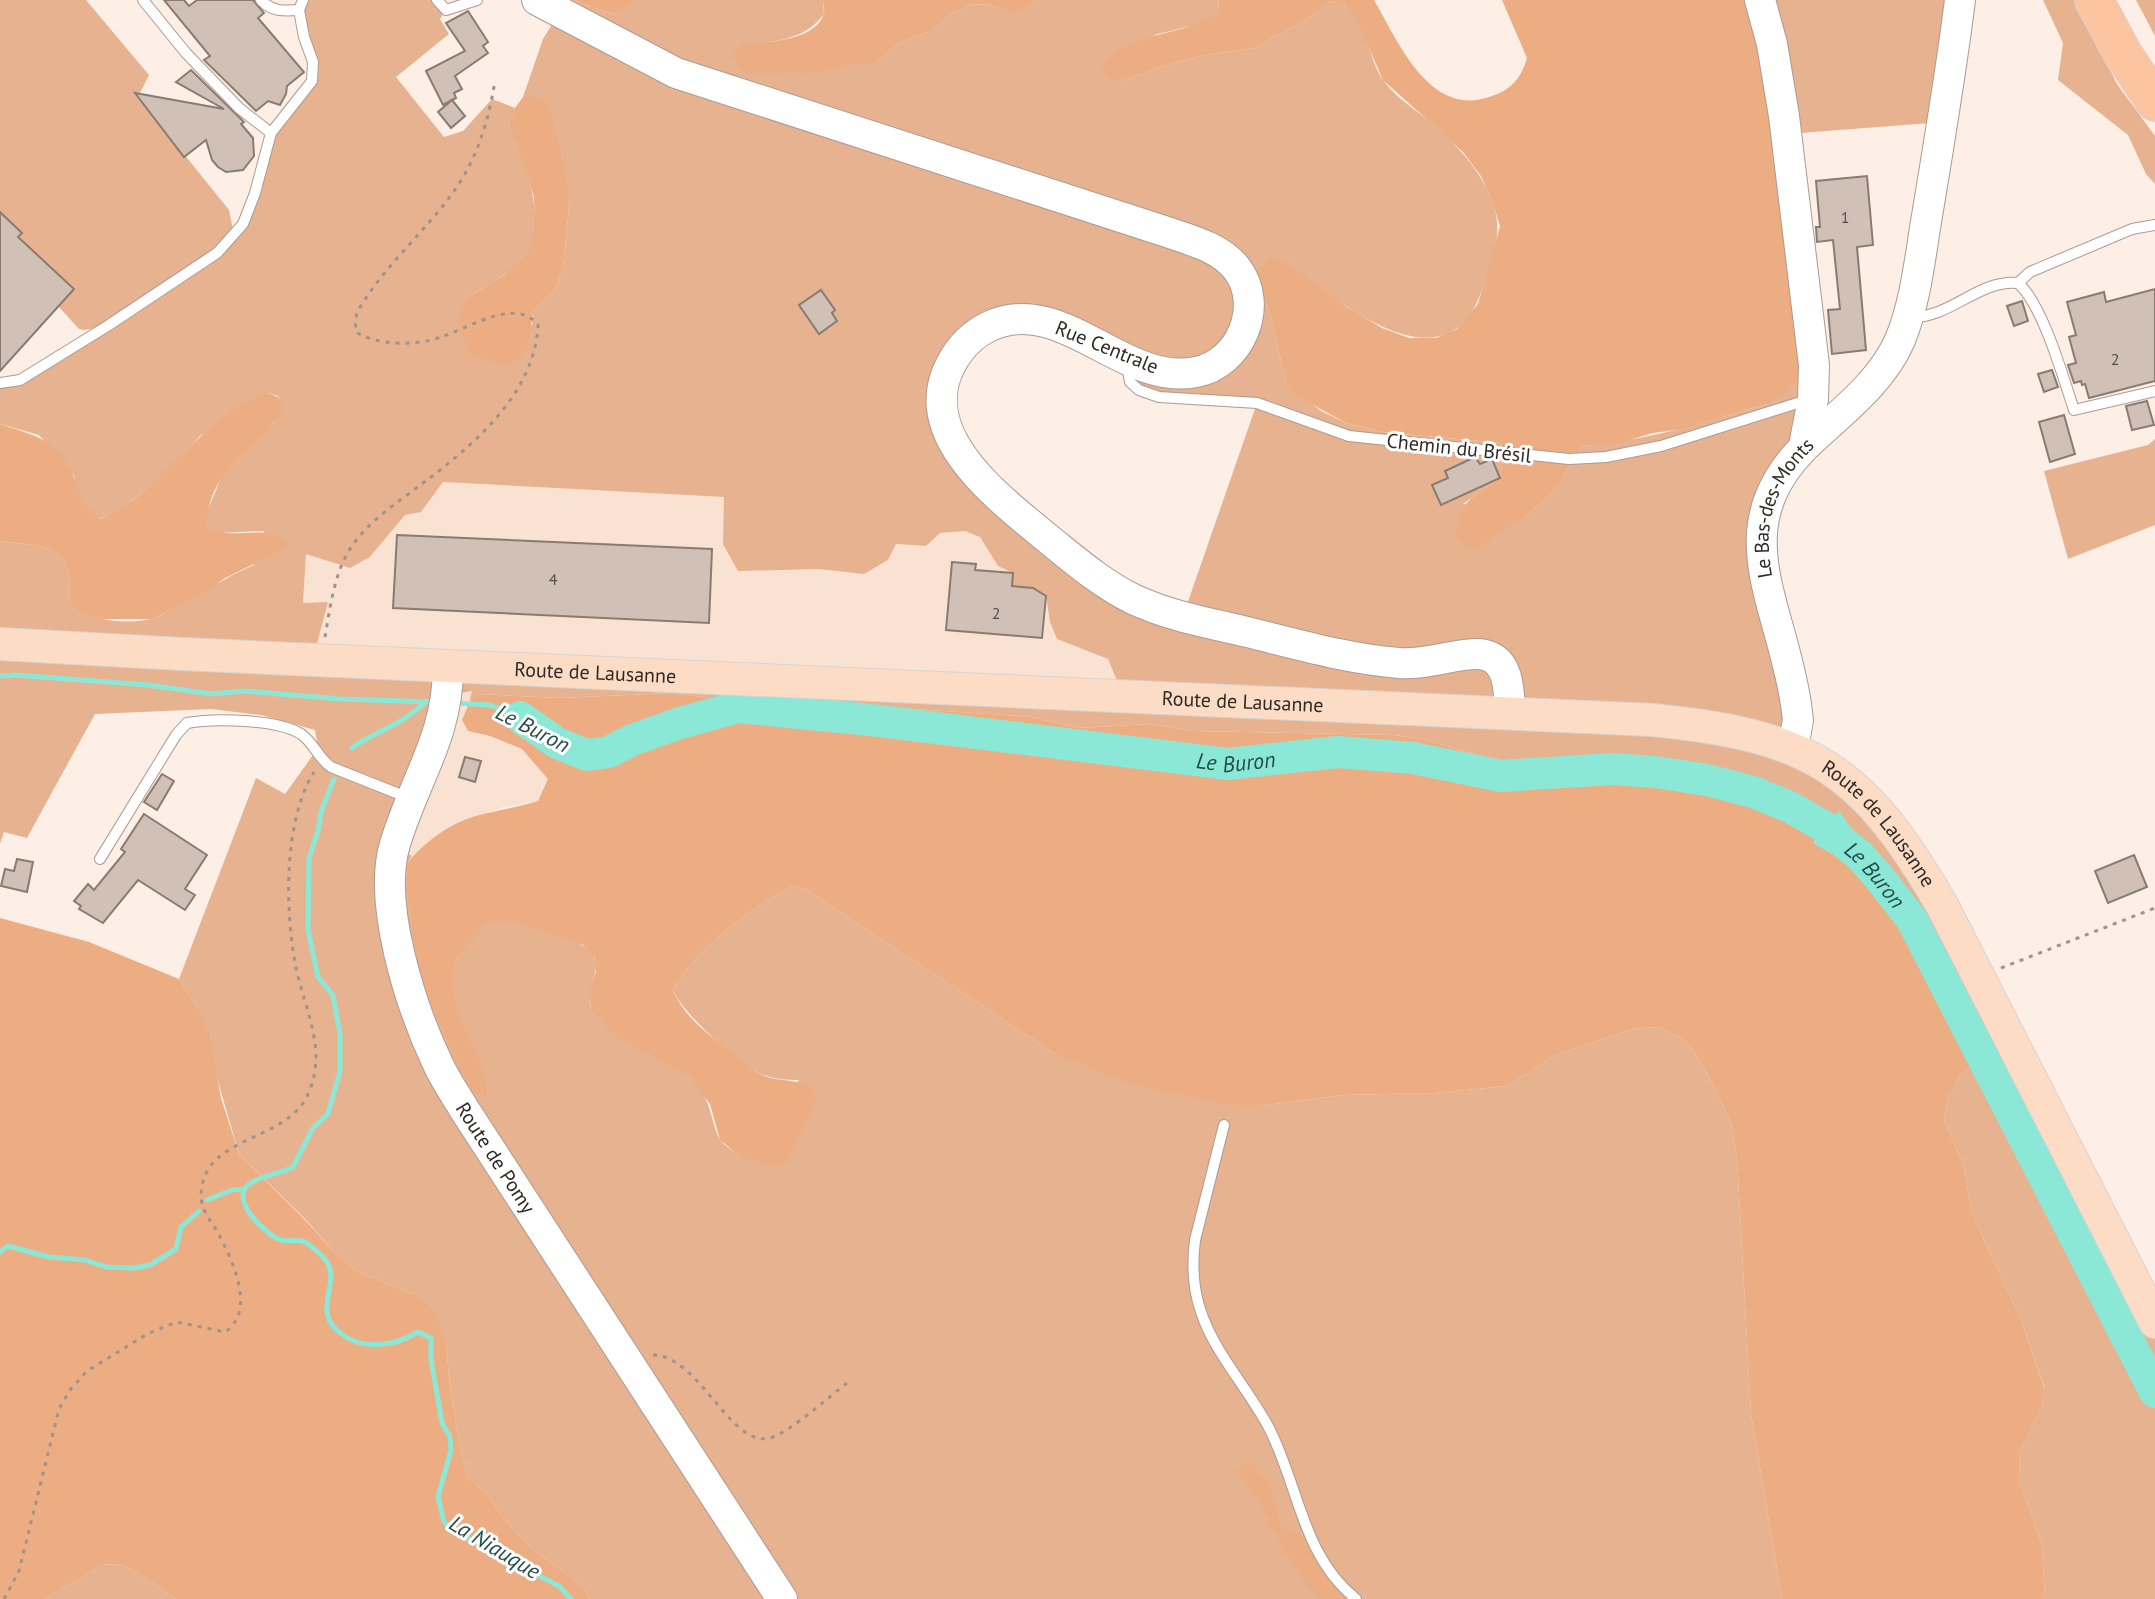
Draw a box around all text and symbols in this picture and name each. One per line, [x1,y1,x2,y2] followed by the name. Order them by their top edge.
[1841,207,1849,227] house number: 1
[1051,314,1163,380] street label: Rue Centrale
[2111,349,2119,369] house number: 2
[1385,427,1533,469] street label: Chemin du Brésil
[1749,432,1819,580] street label: Le Bas-des-Monts
[549,569,558,589] house number: 4
[992,603,1000,623] house number: 2
[514,656,677,689] street label: Route de Lausanne
[1161,685,1324,718] street label: Route de Lausanne
[491,698,575,758] water label: Le Buron
[1195,745,1277,779] water label: Le Buron
[1817,754,1941,892] street label: Route de Lausanne
[1839,835,1912,914] water label: Le Buron
[450,1097,542,1219] street label: Route de Pomy
[445,1509,546,1585] water label: La Niauque

